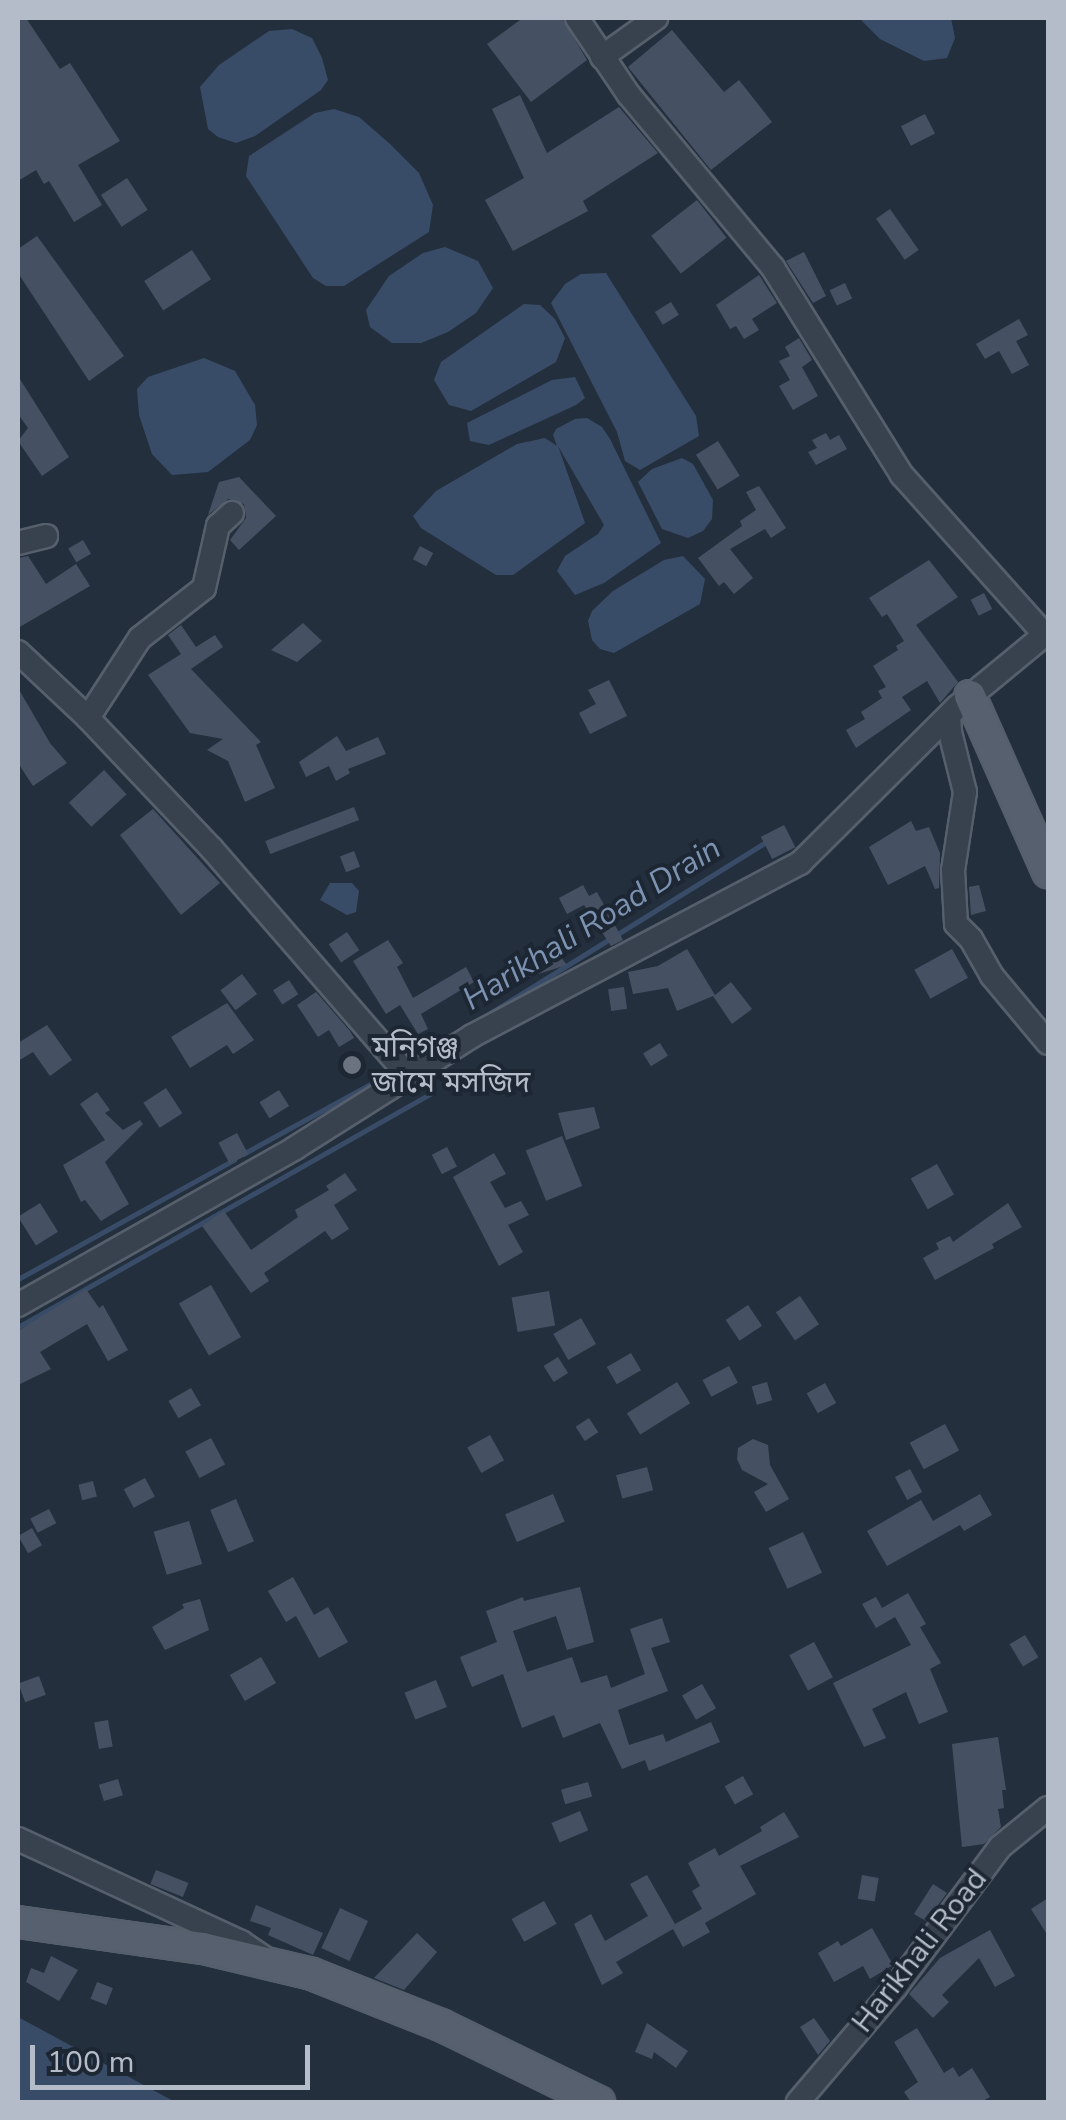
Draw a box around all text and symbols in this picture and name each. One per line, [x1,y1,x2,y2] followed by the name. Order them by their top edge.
[456,829,728,1019] water label: Harikhali Road Drain
[372,1030,530,1100] place label: মনিগঞ্জ জামে মসজিদ
[341,1054,363,1076] marker: মনিগঞ্জ জামে মসজিদ
[845,1862,995,2040] street label: Harikhali Road
[35,2025,315,2087] scale bar
[47,2042,134,2083] text: 100 m

